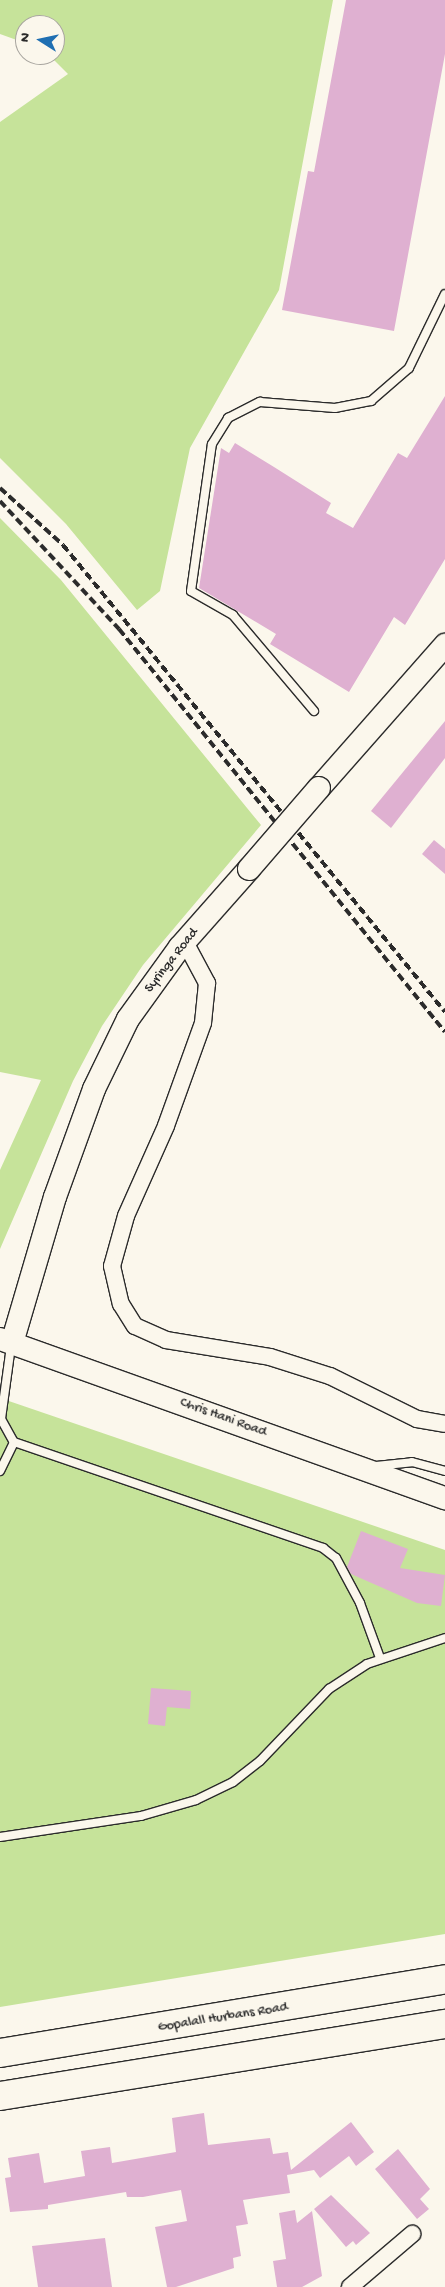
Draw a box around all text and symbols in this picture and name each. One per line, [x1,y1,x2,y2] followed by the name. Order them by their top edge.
[15,15,65,65] north arrow
[17,32,35,43] text: N
[141,925,203,997] street label: Syringa Road
[177,1395,269,1441] street label: Chris Hani Road
[157,1999,289,2037] street label: Gopalall Hurbans Road

